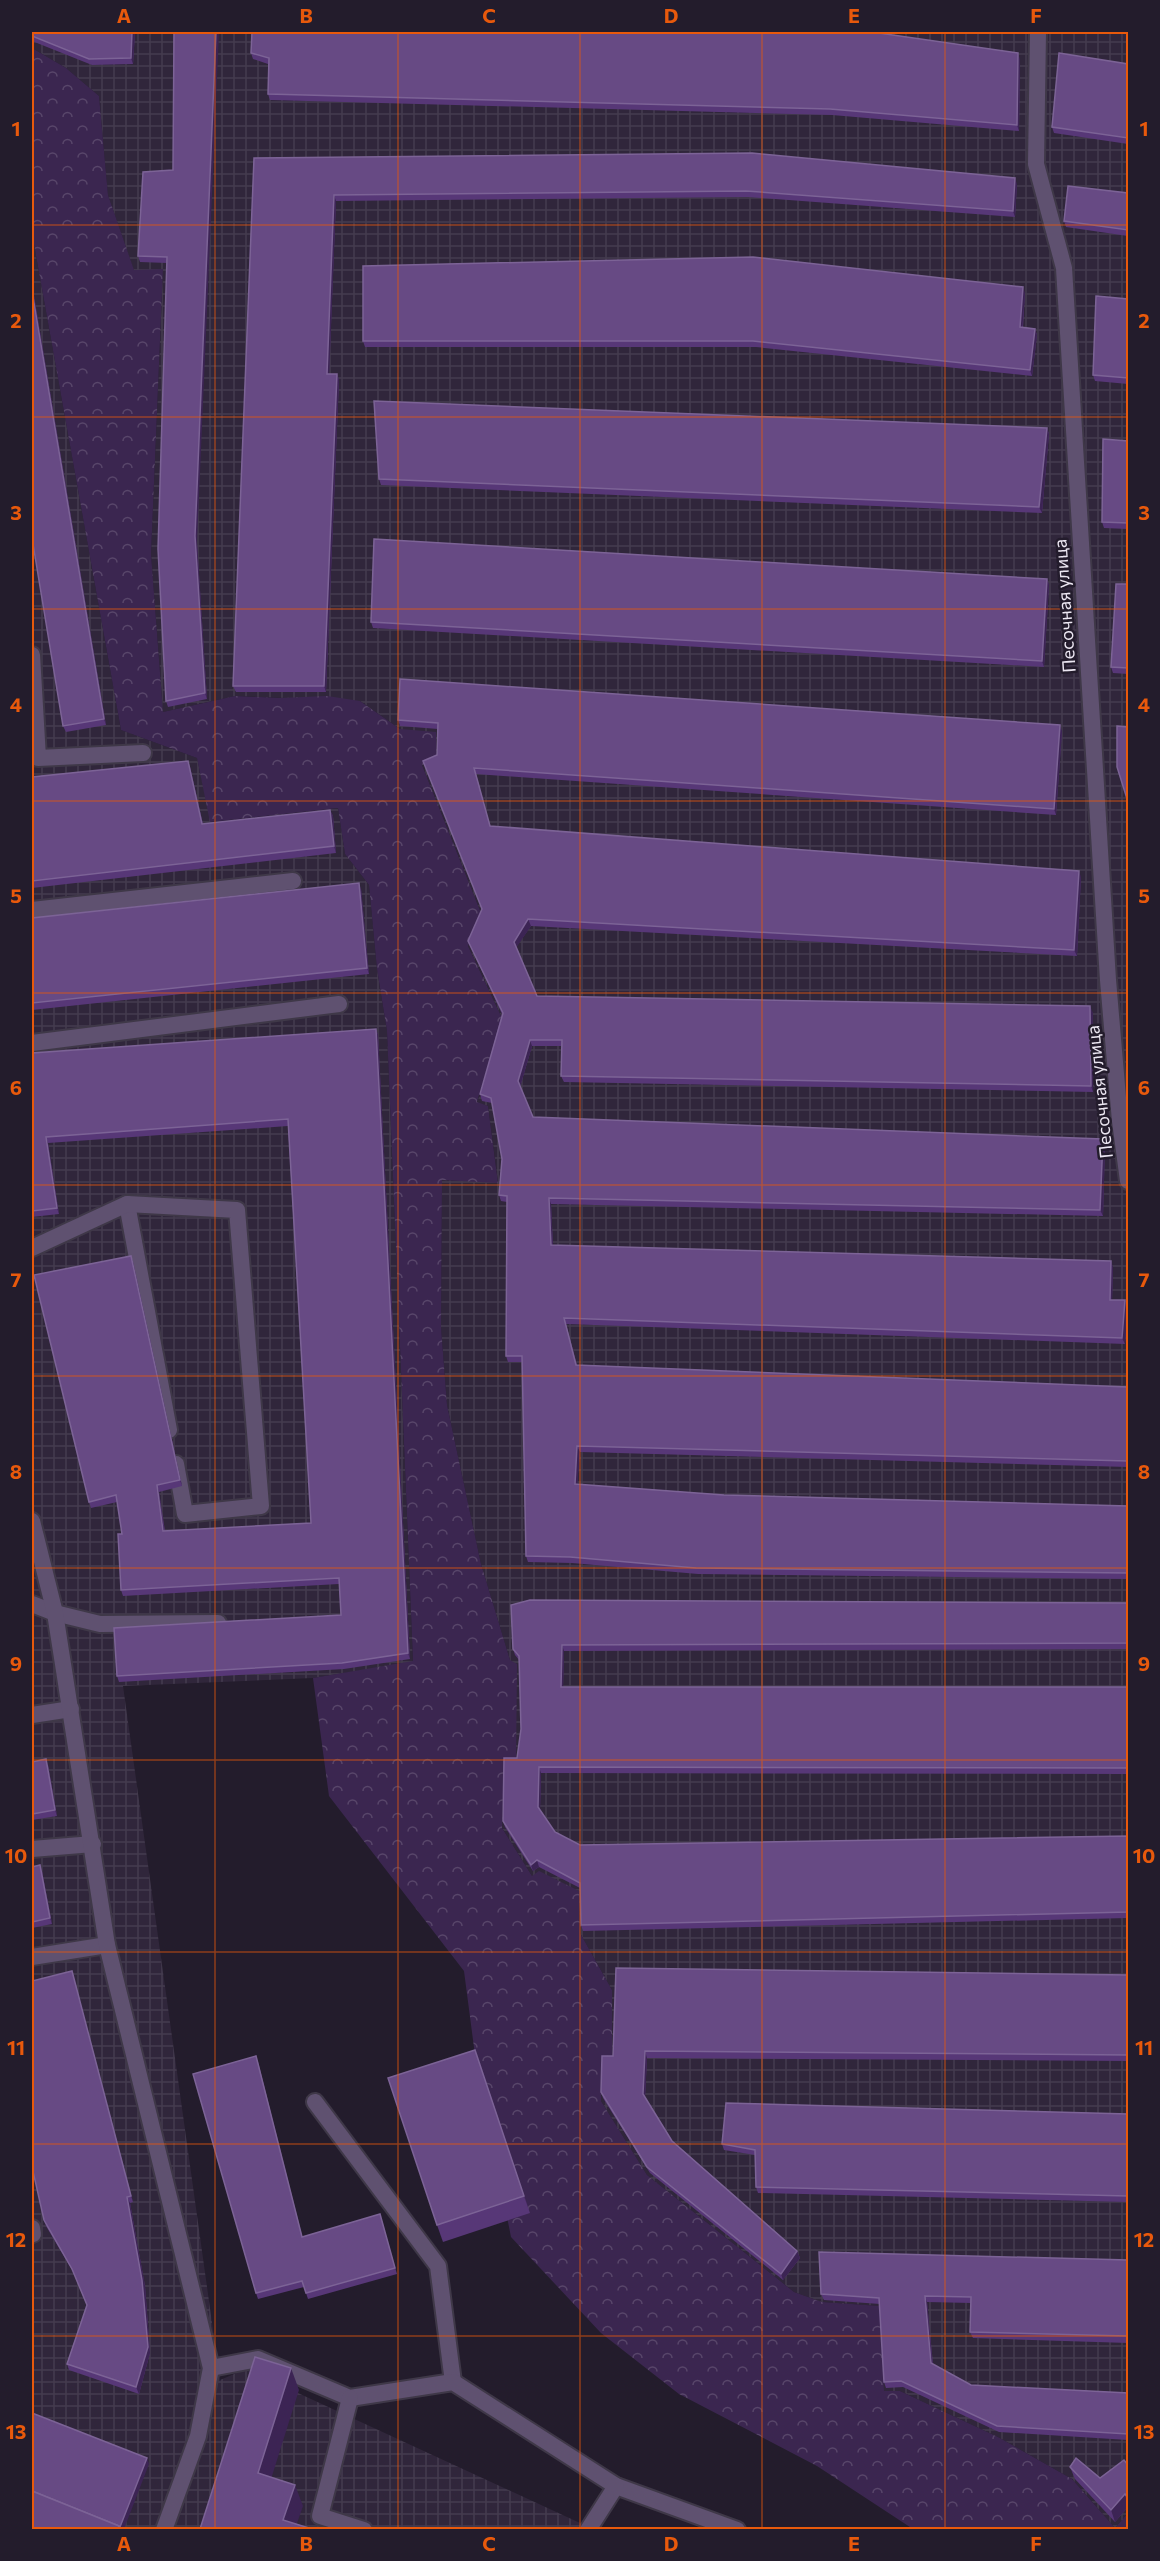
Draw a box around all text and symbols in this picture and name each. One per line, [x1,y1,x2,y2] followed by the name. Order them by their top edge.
[117,3,131,27] text: A
[299,3,313,27] text: B
[482,3,496,27] text: C
[664,3,678,27] text: D
[848,3,860,27] text: E
[1030,3,1042,27] text: F
[11,116,21,140] text: 1
[1139,116,1149,140] text: 1
[10,308,22,332] text: 2
[1138,308,1150,332] text: 2
[10,500,22,524] text: 3
[1138,500,1150,524] text: 3
[1048,538,1080,674] street label: Песочная улица
[10,692,22,716] text: 4
[1138,692,1150,716] text: 4
[10,883,22,907] text: 5
[1138,883,1150,907] text: 5
[1081,1024,1117,1160] street label: Песочная улица
[10,1075,22,1099] text: 6
[1138,1075,1150,1099] text: 6
[11,1267,22,1291] text: 7
[1139,1267,1150,1291] text: 7
[10,1459,22,1483] text: 8
[1138,1459,1150,1483] text: 8
[10,1651,22,1675] text: 9
[1138,1651,1150,1675] text: 9
[5,1843,27,1867] text: 10
[1133,1843,1155,1867] text: 10
[7,2035,25,2059] text: 11
[1135,2035,1153,2059] text: 11
[6,2227,26,2251] text: 12
[1134,2227,1154,2251] text: 12
[6,2419,26,2443] text: 13
[1134,2419,1154,2443] text: 13
[117,2531,131,2555] text: A
[299,2531,313,2555] text: B
[482,2531,496,2555] text: C
[664,2531,678,2555] text: D
[848,2531,860,2555] text: E
[1030,2531,1042,2555] text: F

